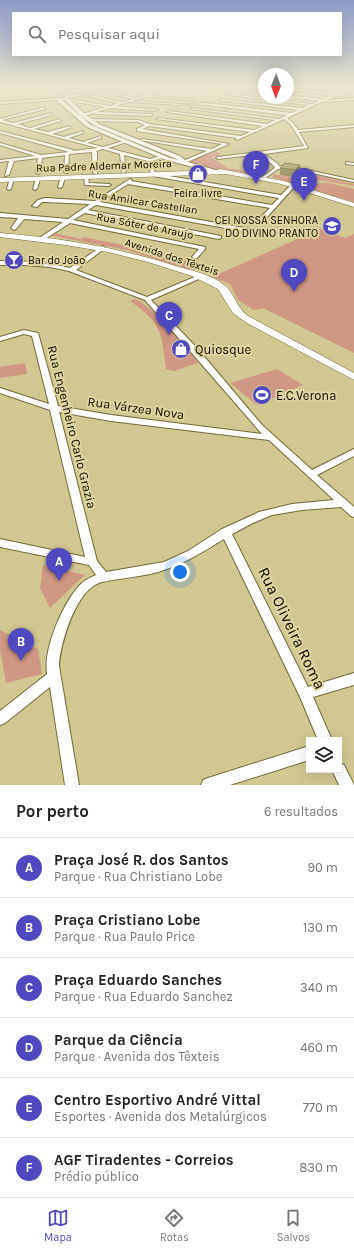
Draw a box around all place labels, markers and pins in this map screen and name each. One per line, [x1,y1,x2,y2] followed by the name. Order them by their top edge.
[243,151,269,184] pin: F
[187,163,209,185] shop icon: Feira livre
[291,168,317,201] pin: E
[174,187,223,200] place label: Feira livre
[215,214,319,240] place label: CEI NOSSA SENHORA DO DIVINO PRANTO
[321,215,343,237] school or university icon: CEI NOSSA SENHORA DO DIVINO PRANTO
[3,249,25,271] bar icon: Bar do João
[28,254,85,267] place label: Bar do João
[281,259,307,292] pin: D
[156,302,182,335] pin: C
[170,338,192,360] shop icon: Quiosque
[195,342,252,358] place label: Quiosque
[251,384,273,406] sports icon: E.C.Verona
[276,388,336,403] place label: E.C.Verona
[46,548,72,581] pin: A
[8,628,34,661] pin: B

